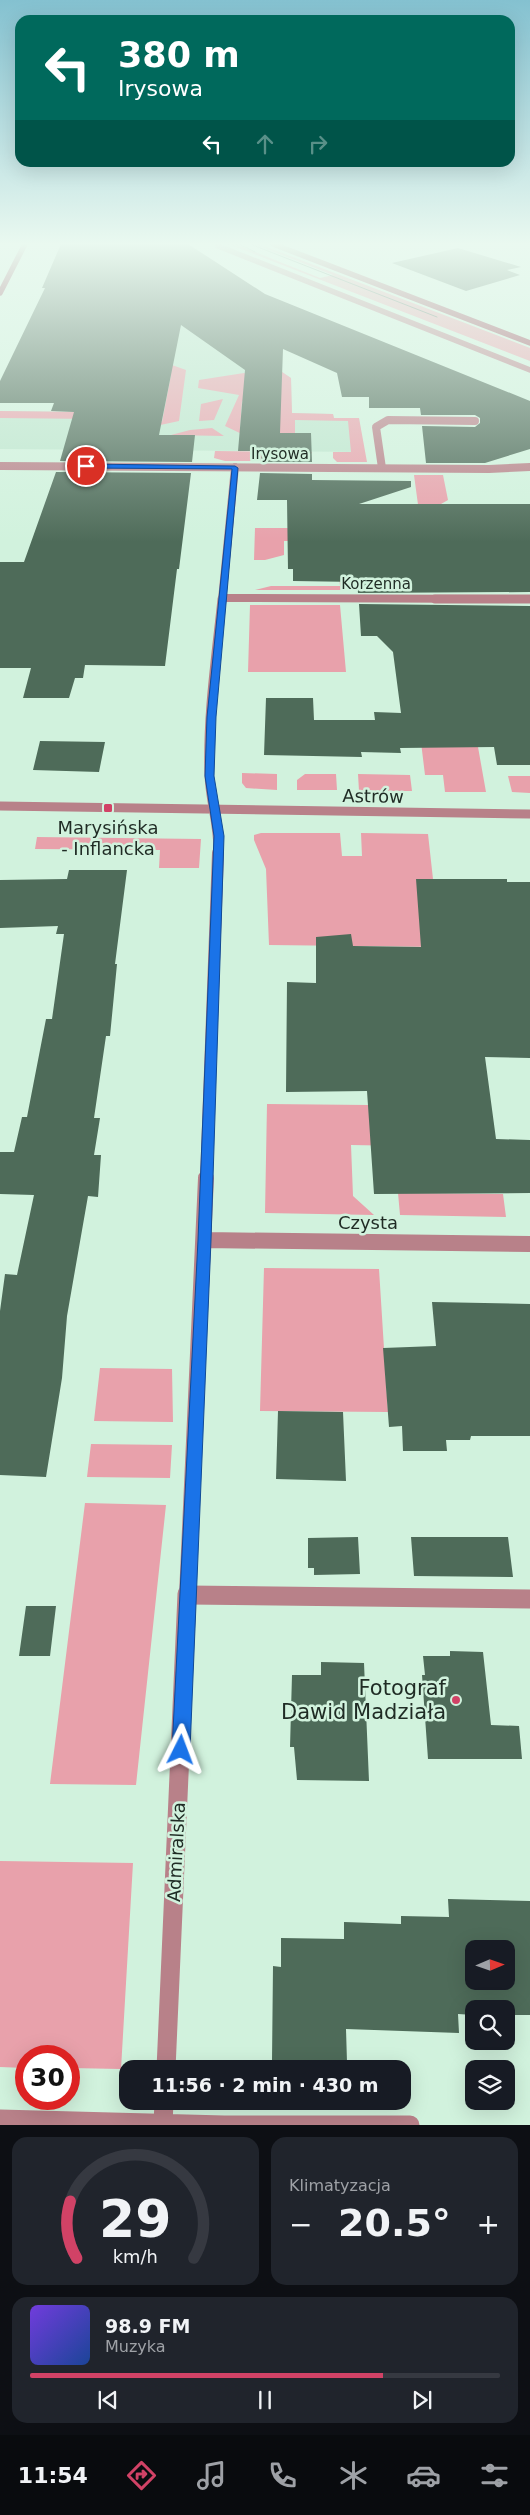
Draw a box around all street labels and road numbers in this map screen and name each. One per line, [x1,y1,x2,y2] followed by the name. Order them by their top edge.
[251,445,309,463] street label: Irysowa
[341,575,411,593] street label: Korzenna
[342,785,404,807] street label: Astrów
[338,1212,398,1233] street label: Czysta
[163,1802,189,1902] street label: Admiralska

